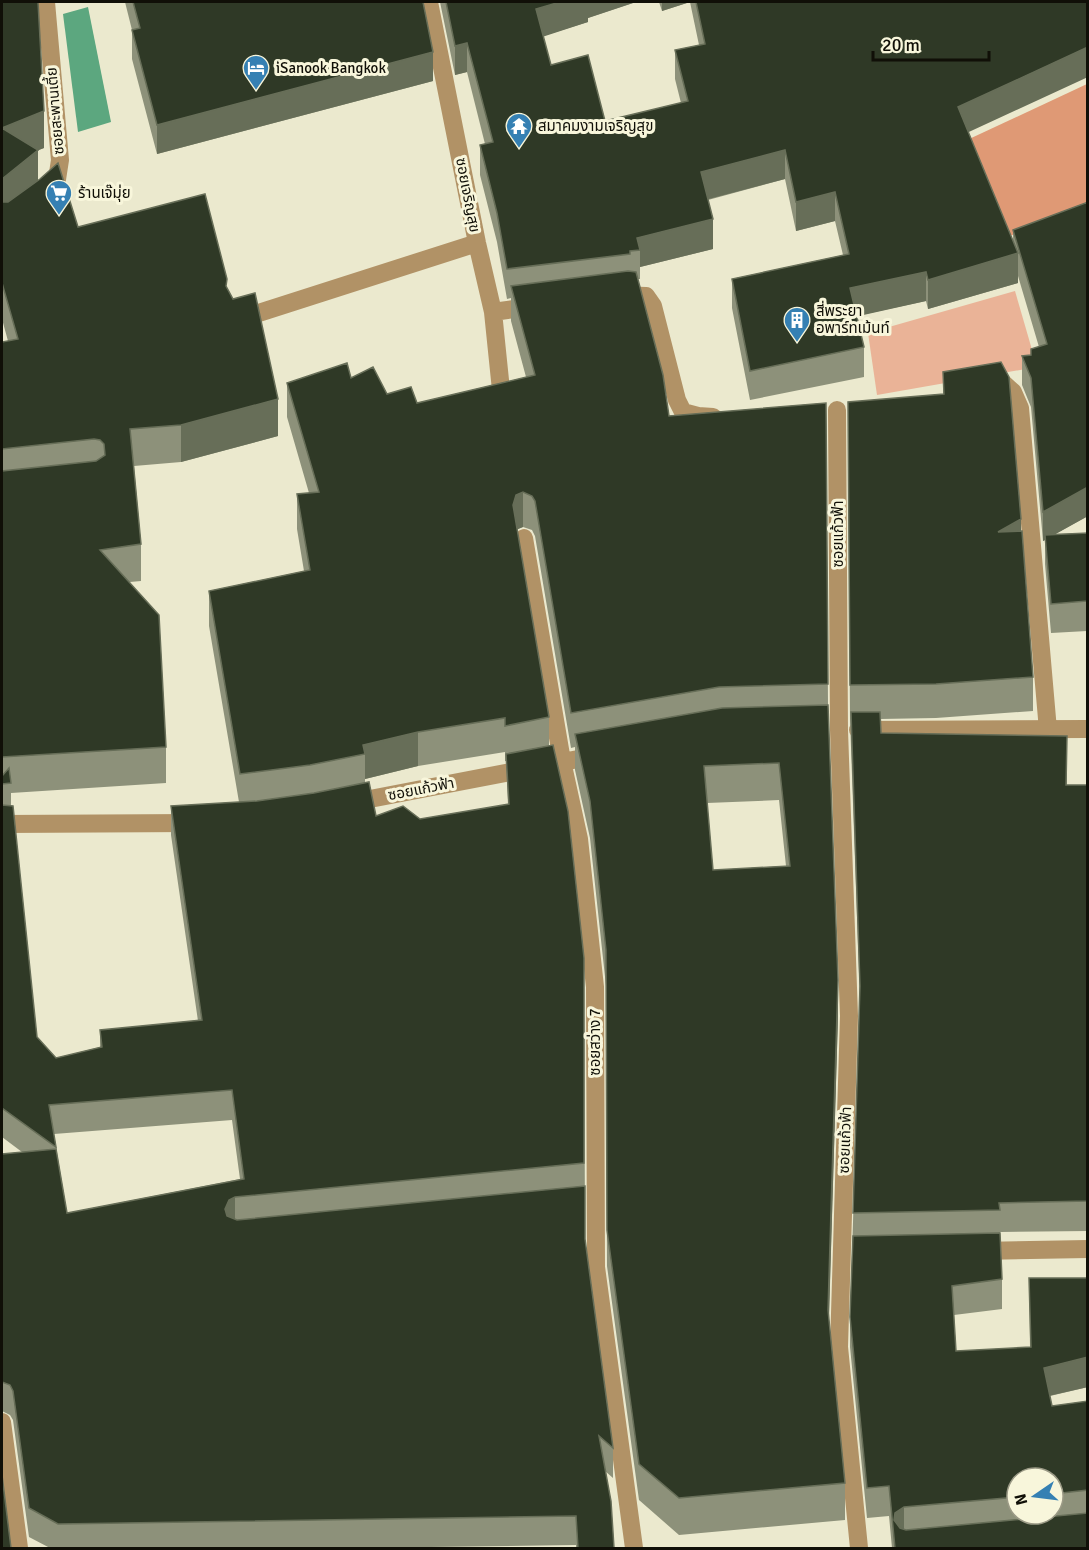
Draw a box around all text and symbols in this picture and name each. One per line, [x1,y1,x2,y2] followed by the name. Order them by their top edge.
[873,24,988,62] scale bar
[882,34,920,56] text: 20 m
[241,53,271,91] hotel icon: iSanook Bangkok
[276,59,386,77] place label: iSanook Bangkok
[40,66,68,156] street label: ซอยสะพานเตี้ย
[504,111,534,149] temple icon: สมาคมงามเจริญสุข
[538,117,653,135] place label: สมาคมงามเจริญสุข
[452,156,484,234] street label: ซอยเจริญสุข
[44,178,74,216] supermarket icon: ร้านเจ๊มุ่ย
[78,184,131,202] place label: ร้านเจ๊มุ่ย
[816,300,890,337] place label: สี่พระยา อพาร์ทเม้นท์
[782,305,812,343] building icon: สี่พระยา อพาร์ทเม้นท์
[829,500,847,568] street label: ซอยแก้วฟ้า
[386,774,456,804] street label: ซอยแก้วฟ้า
[586,1008,604,1076] street label: ซอยสว่าง 7
[835,1106,855,1174] street label: ซอยแก้วฟ้า
[1005,1466,1065,1526] north arrow
[1010,1492,1032,1507] text: N

